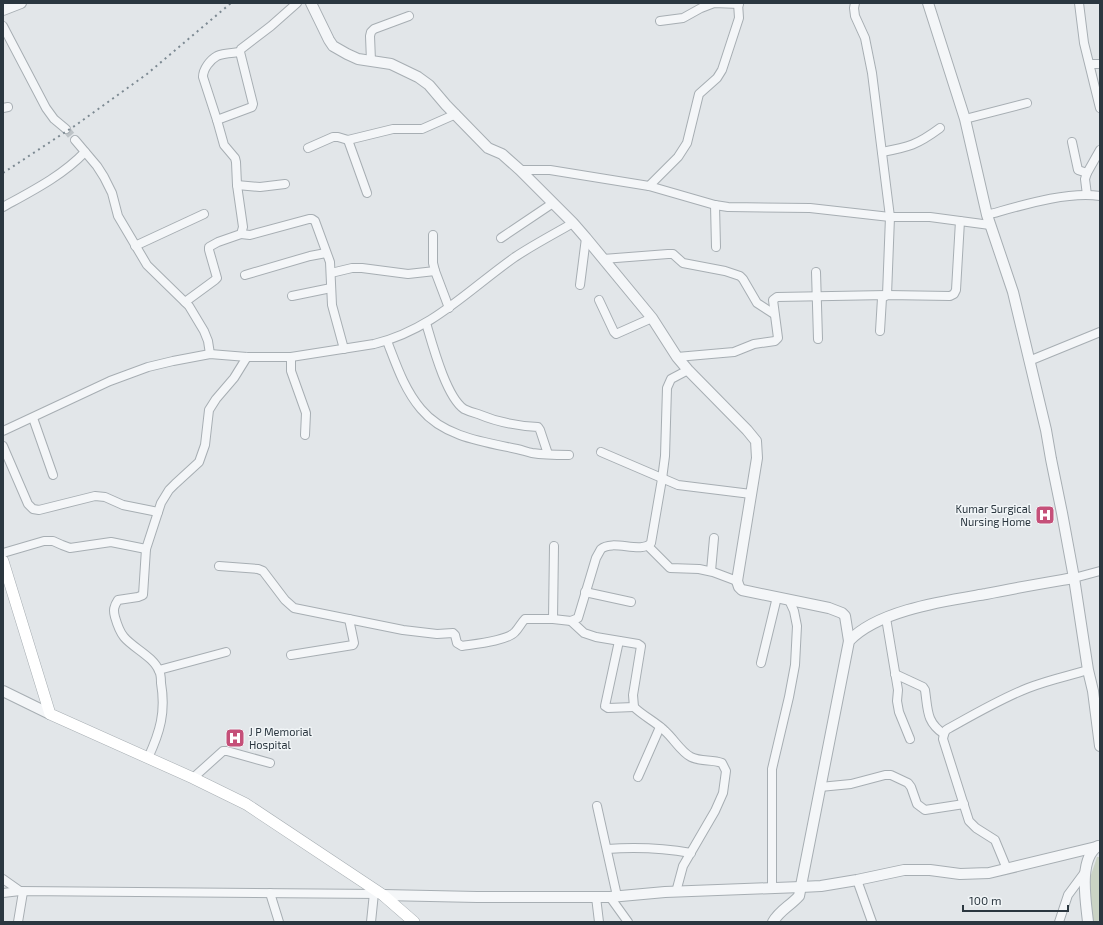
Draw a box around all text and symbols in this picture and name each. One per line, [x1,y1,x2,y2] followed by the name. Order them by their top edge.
[956,502,1032,528] place label: Kumar Surgical Nursing Home
[1034,504,1056,526] hospital icon: Kumar Surgical Nursing Home
[249,725,313,751] place label: J P Memorial Hospital
[224,727,246,749] hospital icon: J P Memorial Hospital
[963,887,1068,913] scale bar
[969,893,1001,907] text: 100 m

